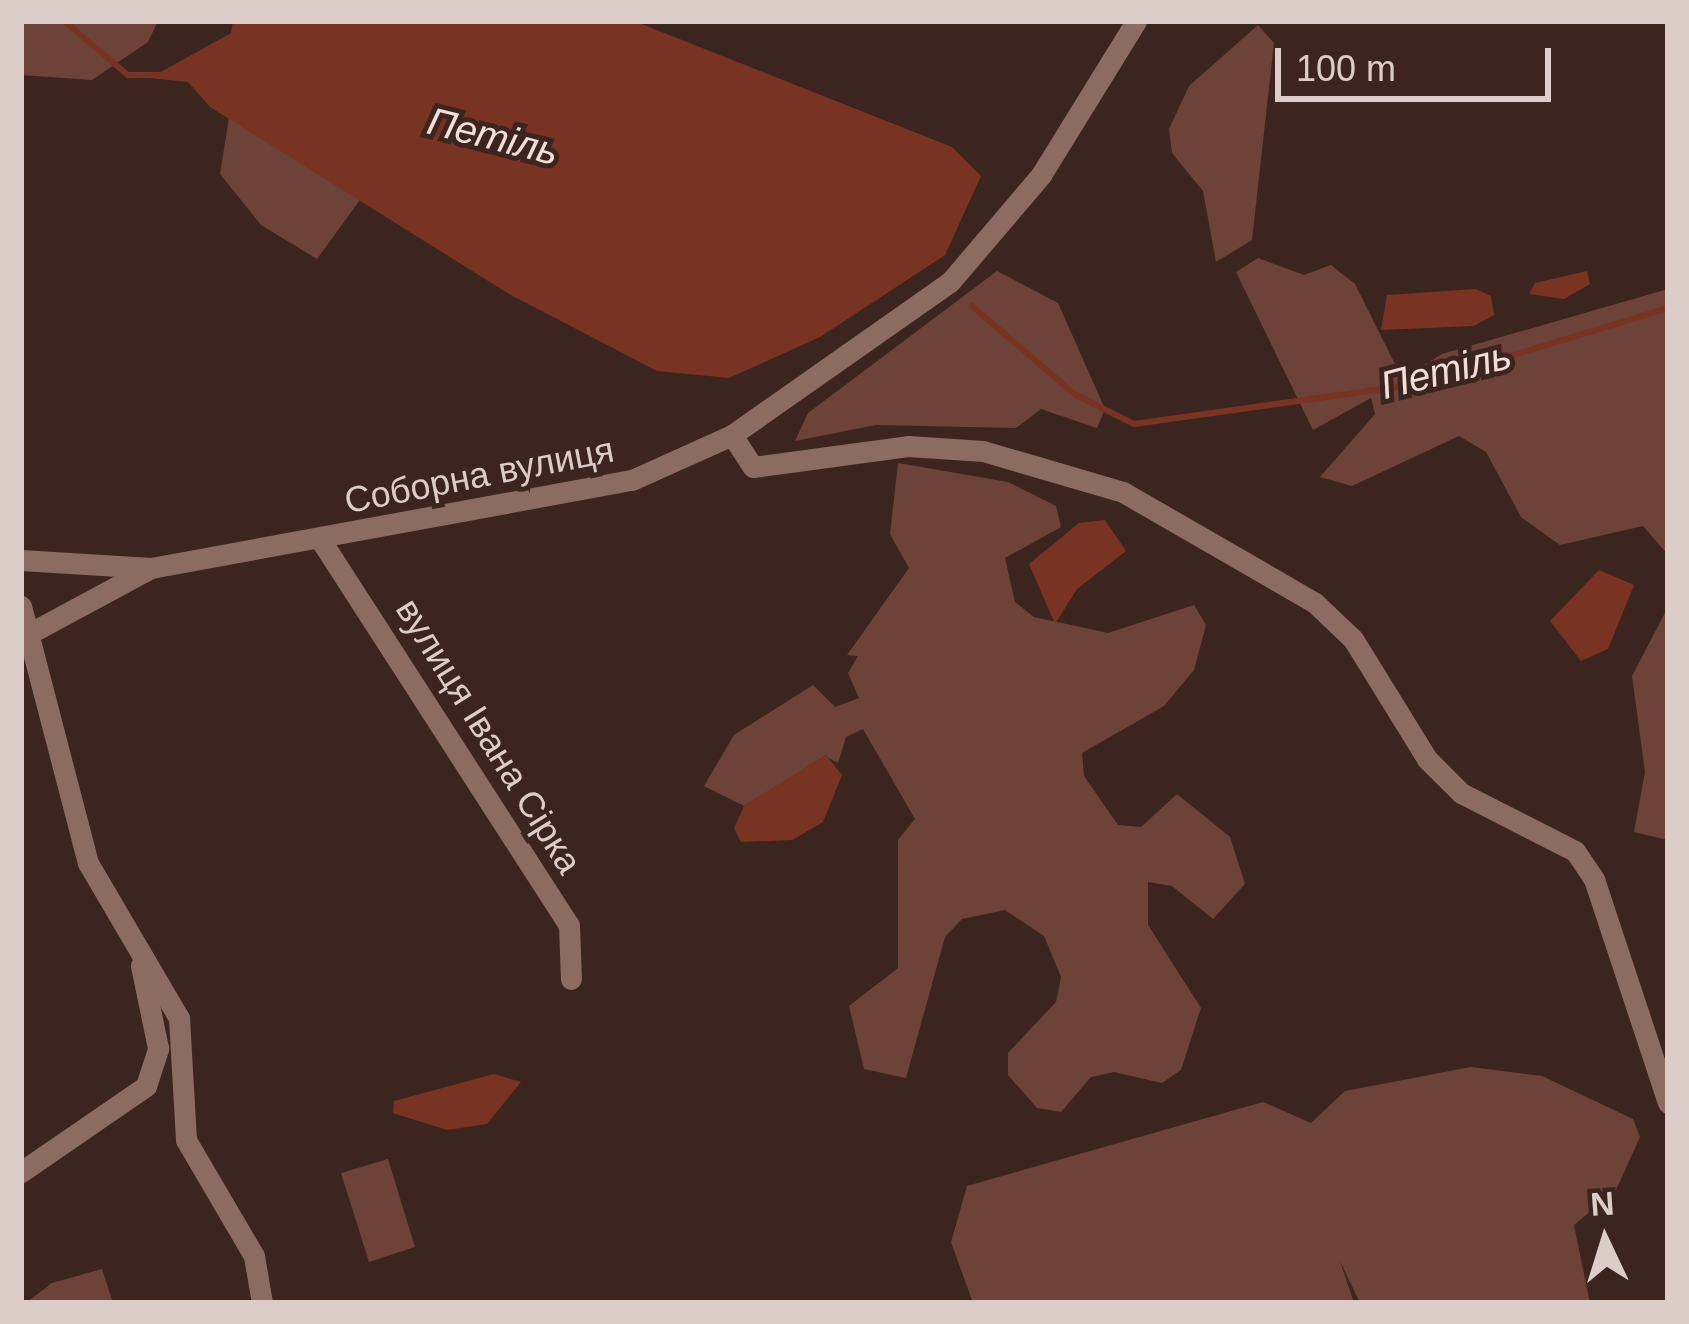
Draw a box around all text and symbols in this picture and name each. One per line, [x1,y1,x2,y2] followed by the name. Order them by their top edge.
[1281,24,1557,98] scale bar
[1296,48,1396,89] text: 100 m
[423,98,563,176] water label: Петіль
[1376,332,1516,410] water label: Петіль
[341,428,617,522] street label: Соборна вулиця
[387,591,591,881] street label: вулиця Івана Сірка
[1545,1180,1665,1300] north arrow
[1589,1184,1616,1223] text: N

